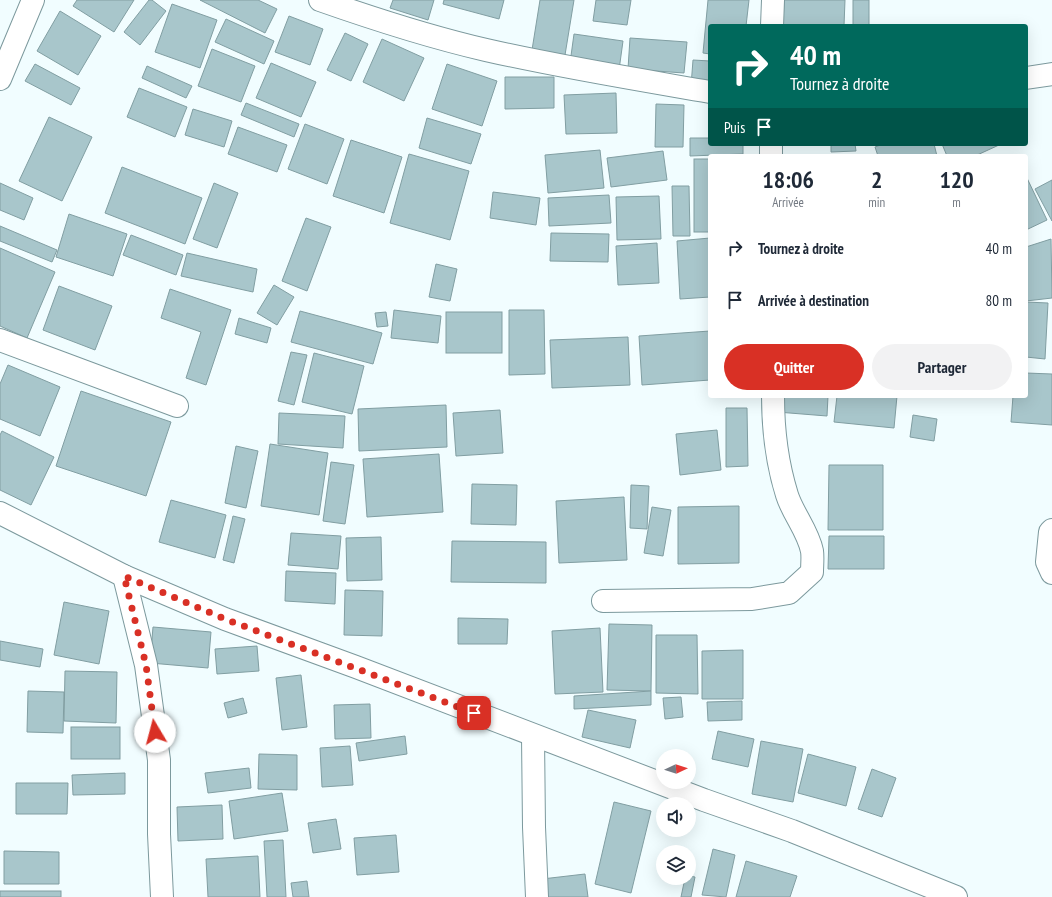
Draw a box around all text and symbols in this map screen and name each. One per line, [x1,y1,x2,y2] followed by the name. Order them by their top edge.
[790,36,841,73] text: 40 m
[724,40,776,92] icon: right
[790,72,889,95] text: Tournez à droite
[753,116,775,138] icon: arrive
[724,118,745,137] text: Puis
[762,164,814,195] text: 18:06
[871,164,882,195] text: 2
[939,164,974,195] text: 120
[772,194,804,211] text: Arrivée
[868,194,885,211] text: min
[952,194,961,211] text: m
[724,237,746,259] icon: right
[758,239,844,258] text: Tournez à droite
[986,239,1012,258] text: 40 m
[724,289,746,311] icon: arrive
[758,291,869,310] text: Arrivée à destination
[986,291,1012,310] text: 80 m
[724,344,864,390] button: Quitter
[872,344,1012,390] button: Partager
[457,696,491,730] pin
[463,702,485,724] icon: arrive
[134,711,176,753] position arrow
[656,749,696,789] north arrow
[656,749,696,885] map controls
[656,797,696,837] button: sound
[656,845,696,885] button: layers

